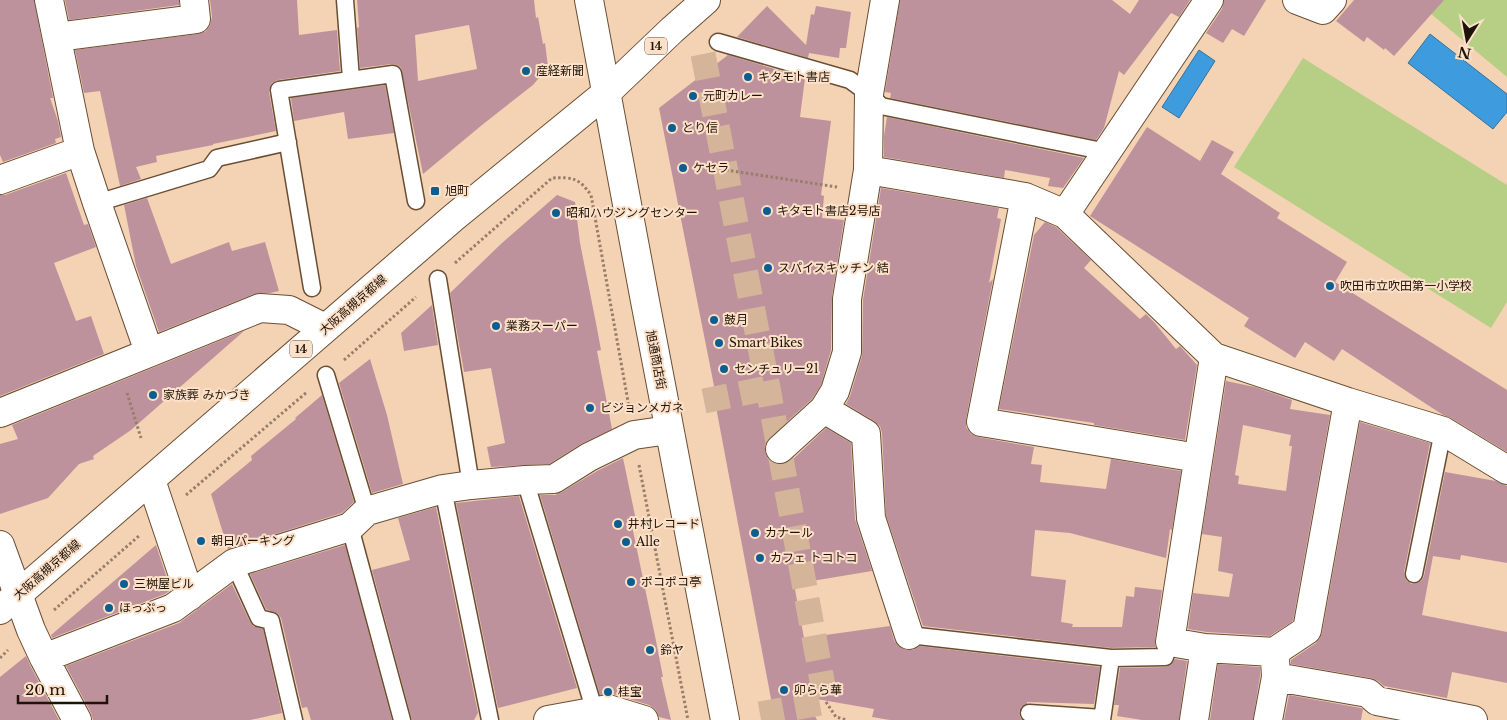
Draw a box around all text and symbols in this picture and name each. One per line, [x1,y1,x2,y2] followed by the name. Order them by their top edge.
[1442,15,1492,65] north arrow
[645,37,667,54] road number: 14
[1456,43,1473,63] text: N
[536,63,584,78] place label: 産経新聞
[520,65,532,77] marker: 産経新聞
[758,69,830,84] place label: キタモト書店
[742,71,754,83] marker: キタモト書店
[703,88,763,103] place label: 元町カレー
[687,90,699,102] marker: 元町カレー
[682,120,718,135] place label: とり信
[666,122,678,134] marker: とり信
[693,160,729,175] place label: ケセラ
[677,162,689,174] marker: ケセラ
[445,183,469,198] place label: 旭町
[429,185,441,197] marker: 旭町
[777,203,880,218] place label: キタモト書店2号店
[566,205,698,220] place label: 昭和ハウジングセンター
[761,205,773,217] marker: キタモト書店2号店
[550,207,562,219] marker: 昭和ハウジングセンター
[778,260,889,275] place label: スパイスキッチン 結
[762,262,774,274] marker: スパイスキッチン 結
[316,271,389,338] street label: 大阪高槻京都線
[1340,278,1472,293] place label: 吹田市立吹田第一小学校
[1324,280,1336,292] marker: 吹田市立吹田第一小学校
[724,312,748,327] place label: 鼓月
[708,314,720,326] marker: 鼓月
[506,318,578,333] place label: 業務スーパー
[490,320,502,332] marker: 業務スーパー
[643,329,670,391] street label: 旭通商店街
[729,335,803,350] place label: Smart Bikes
[713,337,725,349] marker: Smart Bikes
[290,340,312,358] road number: 14
[734,361,819,376] place label: センチュリー21
[718,363,730,375] marker: センチュリー21
[163,387,250,402] place label: 家族葬 みかづき
[147,389,159,401] marker: 家族葬 みかづき
[600,400,684,415] place label: ビジョンメガネ
[584,402,596,414] marker: ビジョンメガネ
[628,516,700,531] place label: 井村レコード
[612,518,624,530] marker: 井村レコード
[765,525,813,540] place label: カナール
[749,527,761,539] marker: カナール
[211,533,295,548] place label: 朝日パーキング
[635,534,660,549] place label: Alle
[195,535,207,547] marker: 朝日パーキング
[10,536,83,603] street label: 大阪高槻京都線
[620,536,632,548] marker: Alle
[770,550,857,565] place label: カフェ トコトコ
[754,552,766,564] marker: カフェ トコトコ
[641,574,701,589] place label: ポコポコ亭
[134,576,194,591] place label: 三桝屋ビル
[625,576,637,588] marker: ポコポコ亭
[118,578,130,590] marker: 三桝屋ビル
[119,600,167,615] place label: ほっぷっ
[103,602,115,614] marker: ほっぷっ
[660,642,684,657] place label: 鈴ヤ
[644,644,656,656] marker: 鈴ヤ
[18,672,106,704] scale bar
[25,680,65,699] text: 20 m
[794,682,842,697] place label: 卯らら華
[618,684,642,699] place label: 桂宝
[778,684,790,696] marker: 卯らら華
[602,686,614,698] marker: 桂宝

